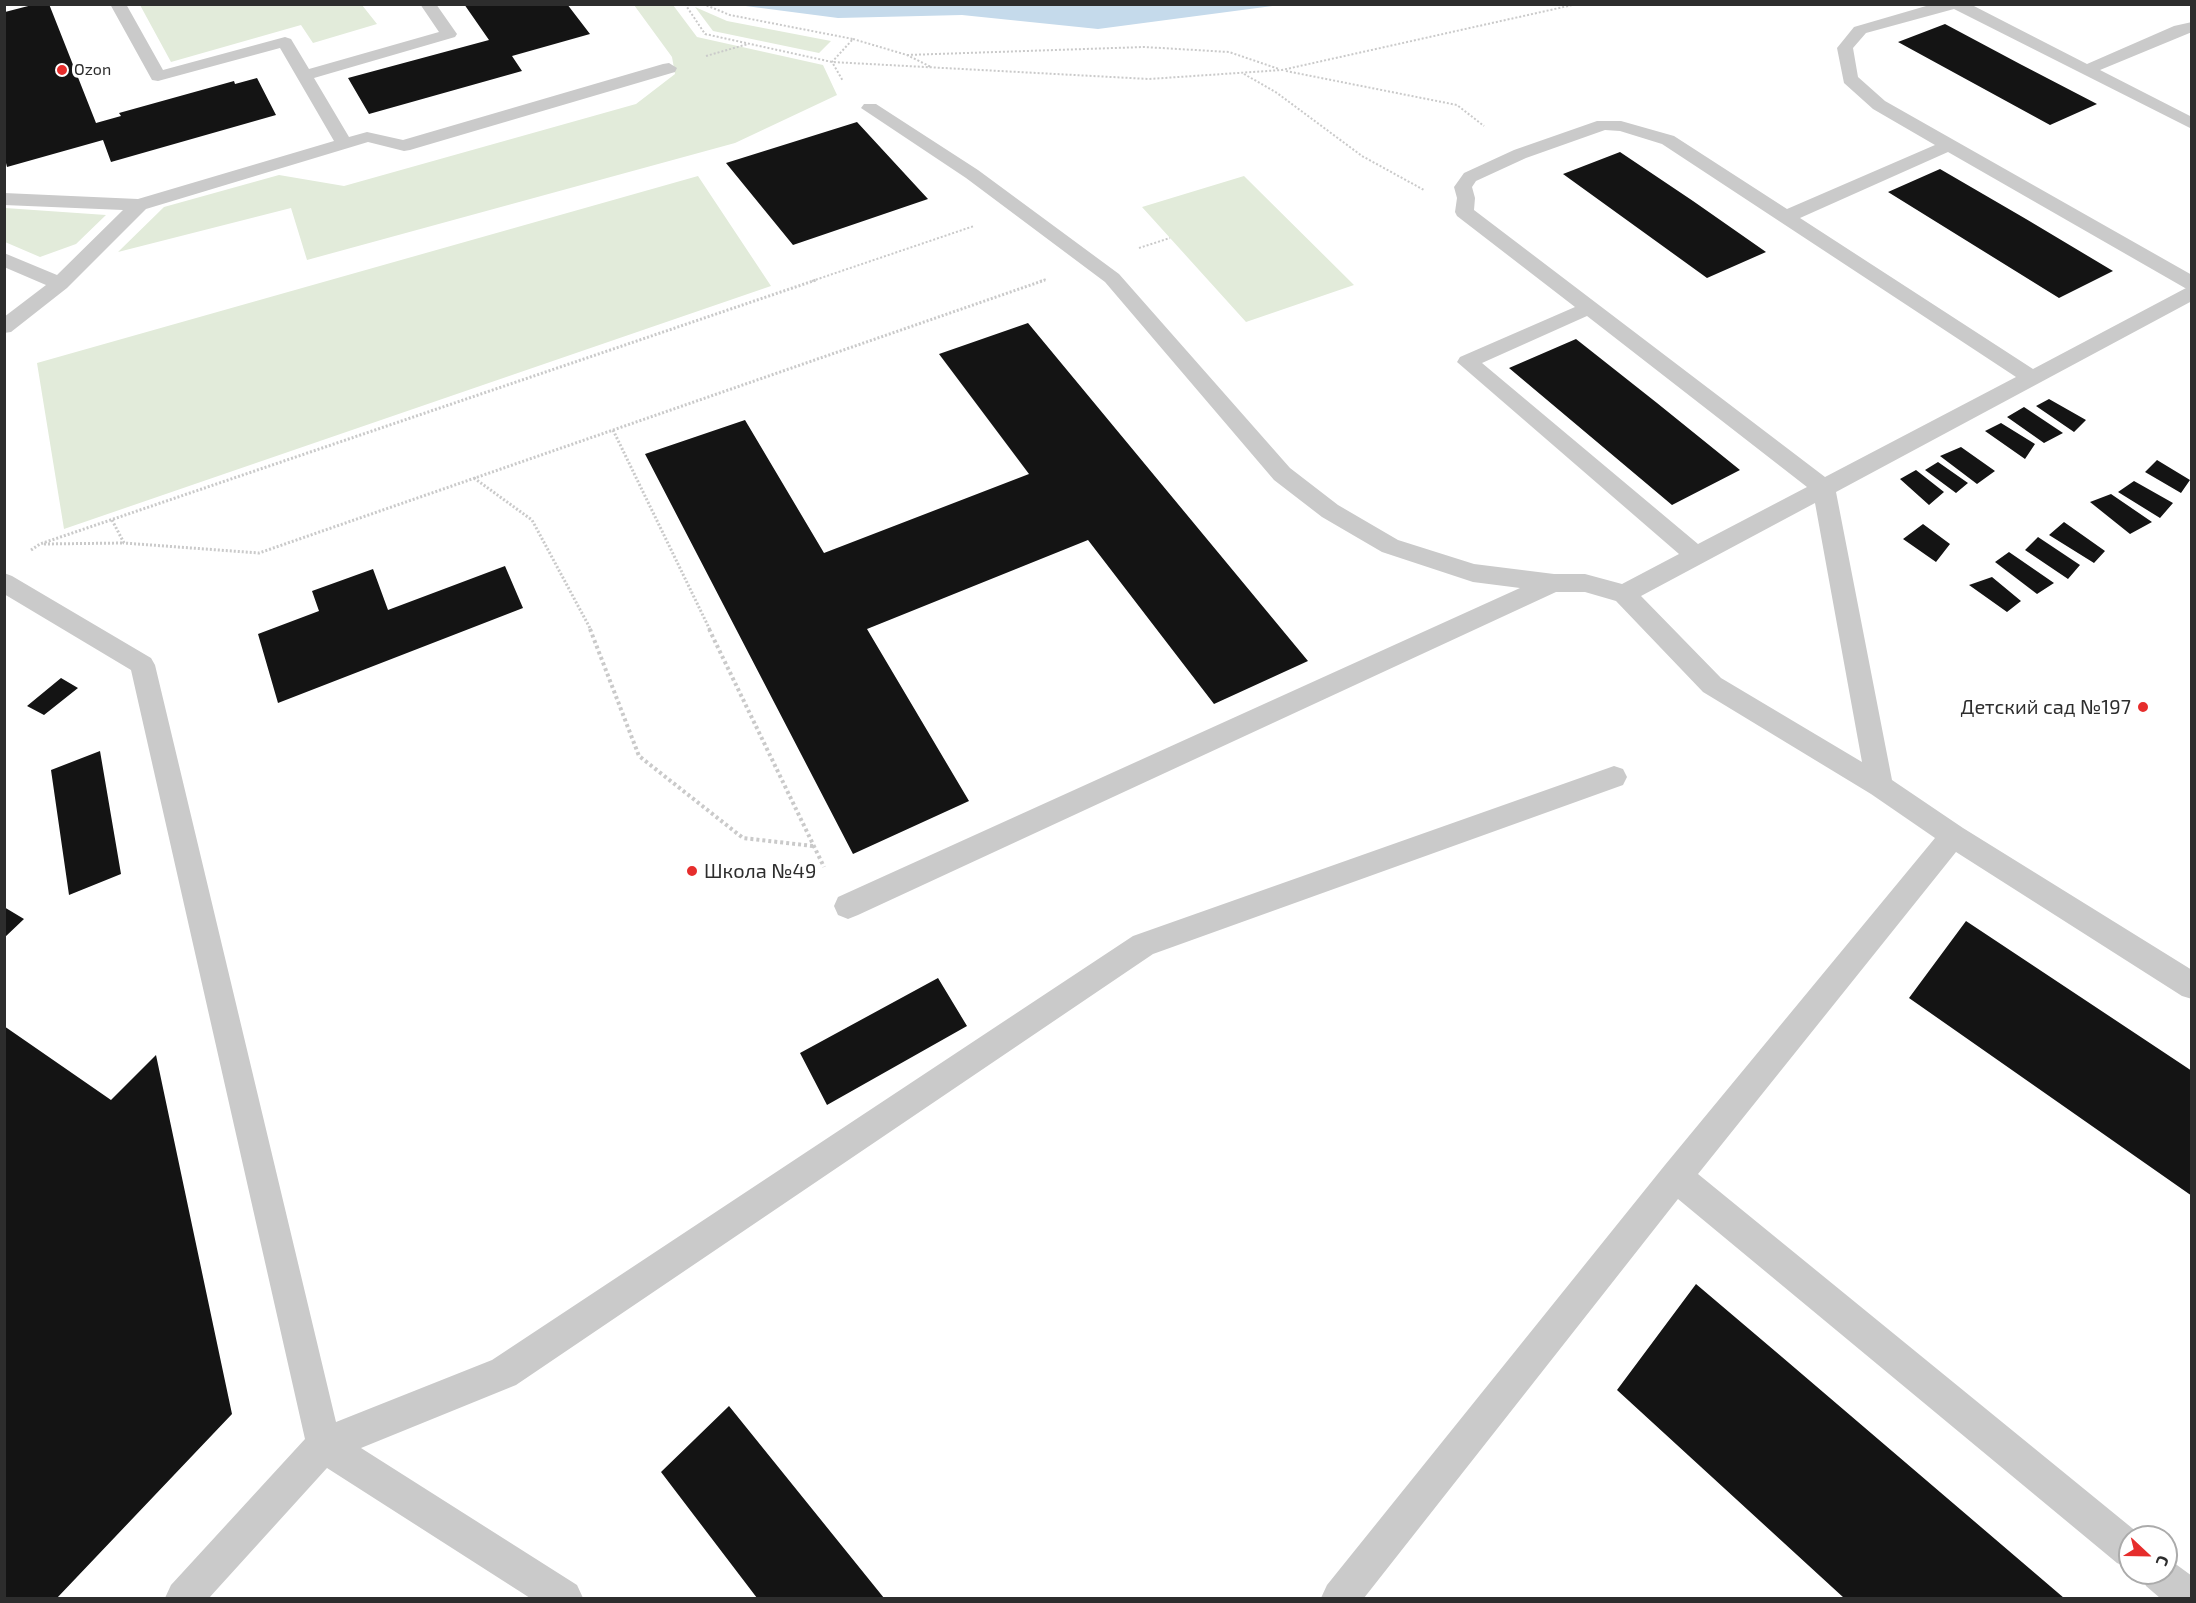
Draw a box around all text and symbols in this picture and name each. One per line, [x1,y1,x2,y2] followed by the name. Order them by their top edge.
[74,60,111,80] place label: Ozon
[55,63,69,77] marker: Ozon
[1961,695,2131,719] place label: Детский сад №197
[2136,700,2150,714] marker: Детский сад №197
[704,859,816,883] place label: Школа №49
[685,864,699,878] marker: Школа №49
[2118,1525,2178,1585] north arrow
[2153,1553,2174,1569] text: С

